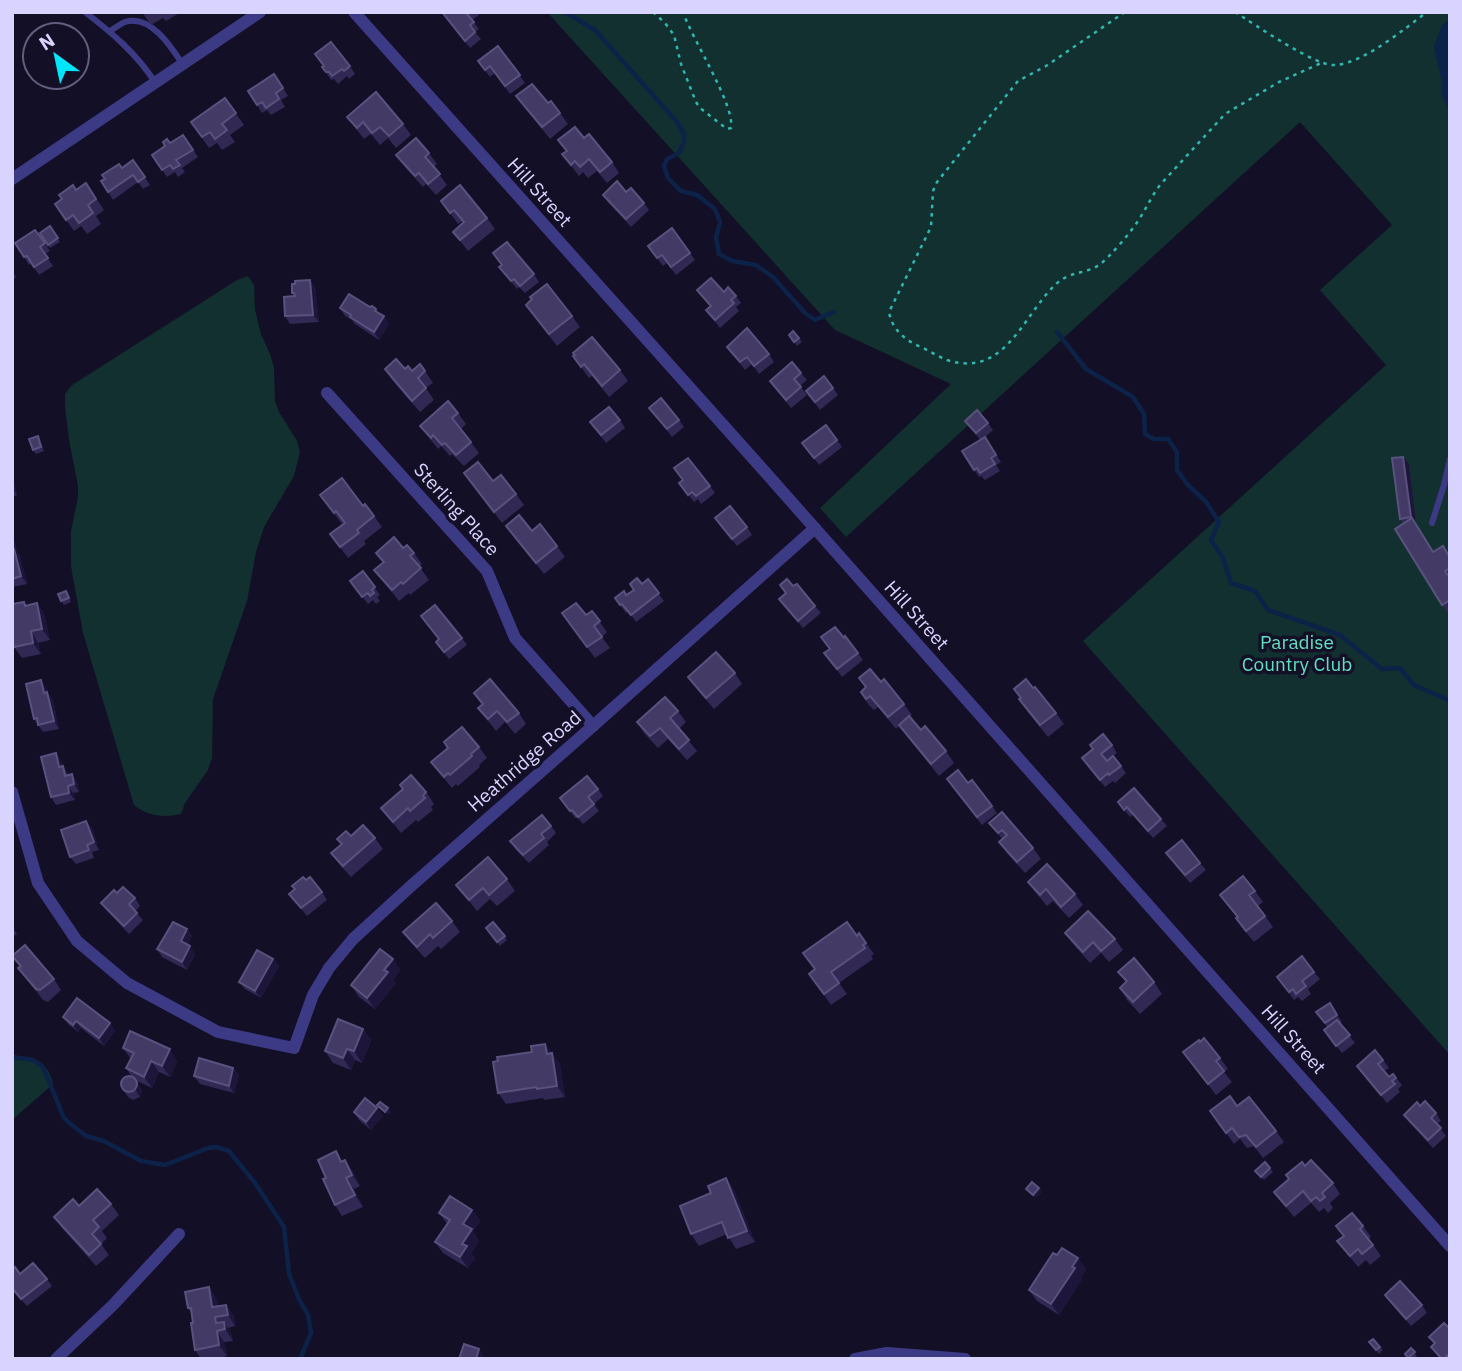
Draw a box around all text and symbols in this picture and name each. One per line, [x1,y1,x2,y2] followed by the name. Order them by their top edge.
[21,21,91,91] north arrow
[34,28,59,56] text: N
[503,152,577,232] street label: Hill Street
[409,458,505,560] street label: Sterling Place
[880,575,954,655] street label: Hill Street
[1242,630,1352,676] park label: Paradise Country Club
[462,705,586,817] street label: Heathridge Road
[1257,999,1331,1079] street label: Hill Street

